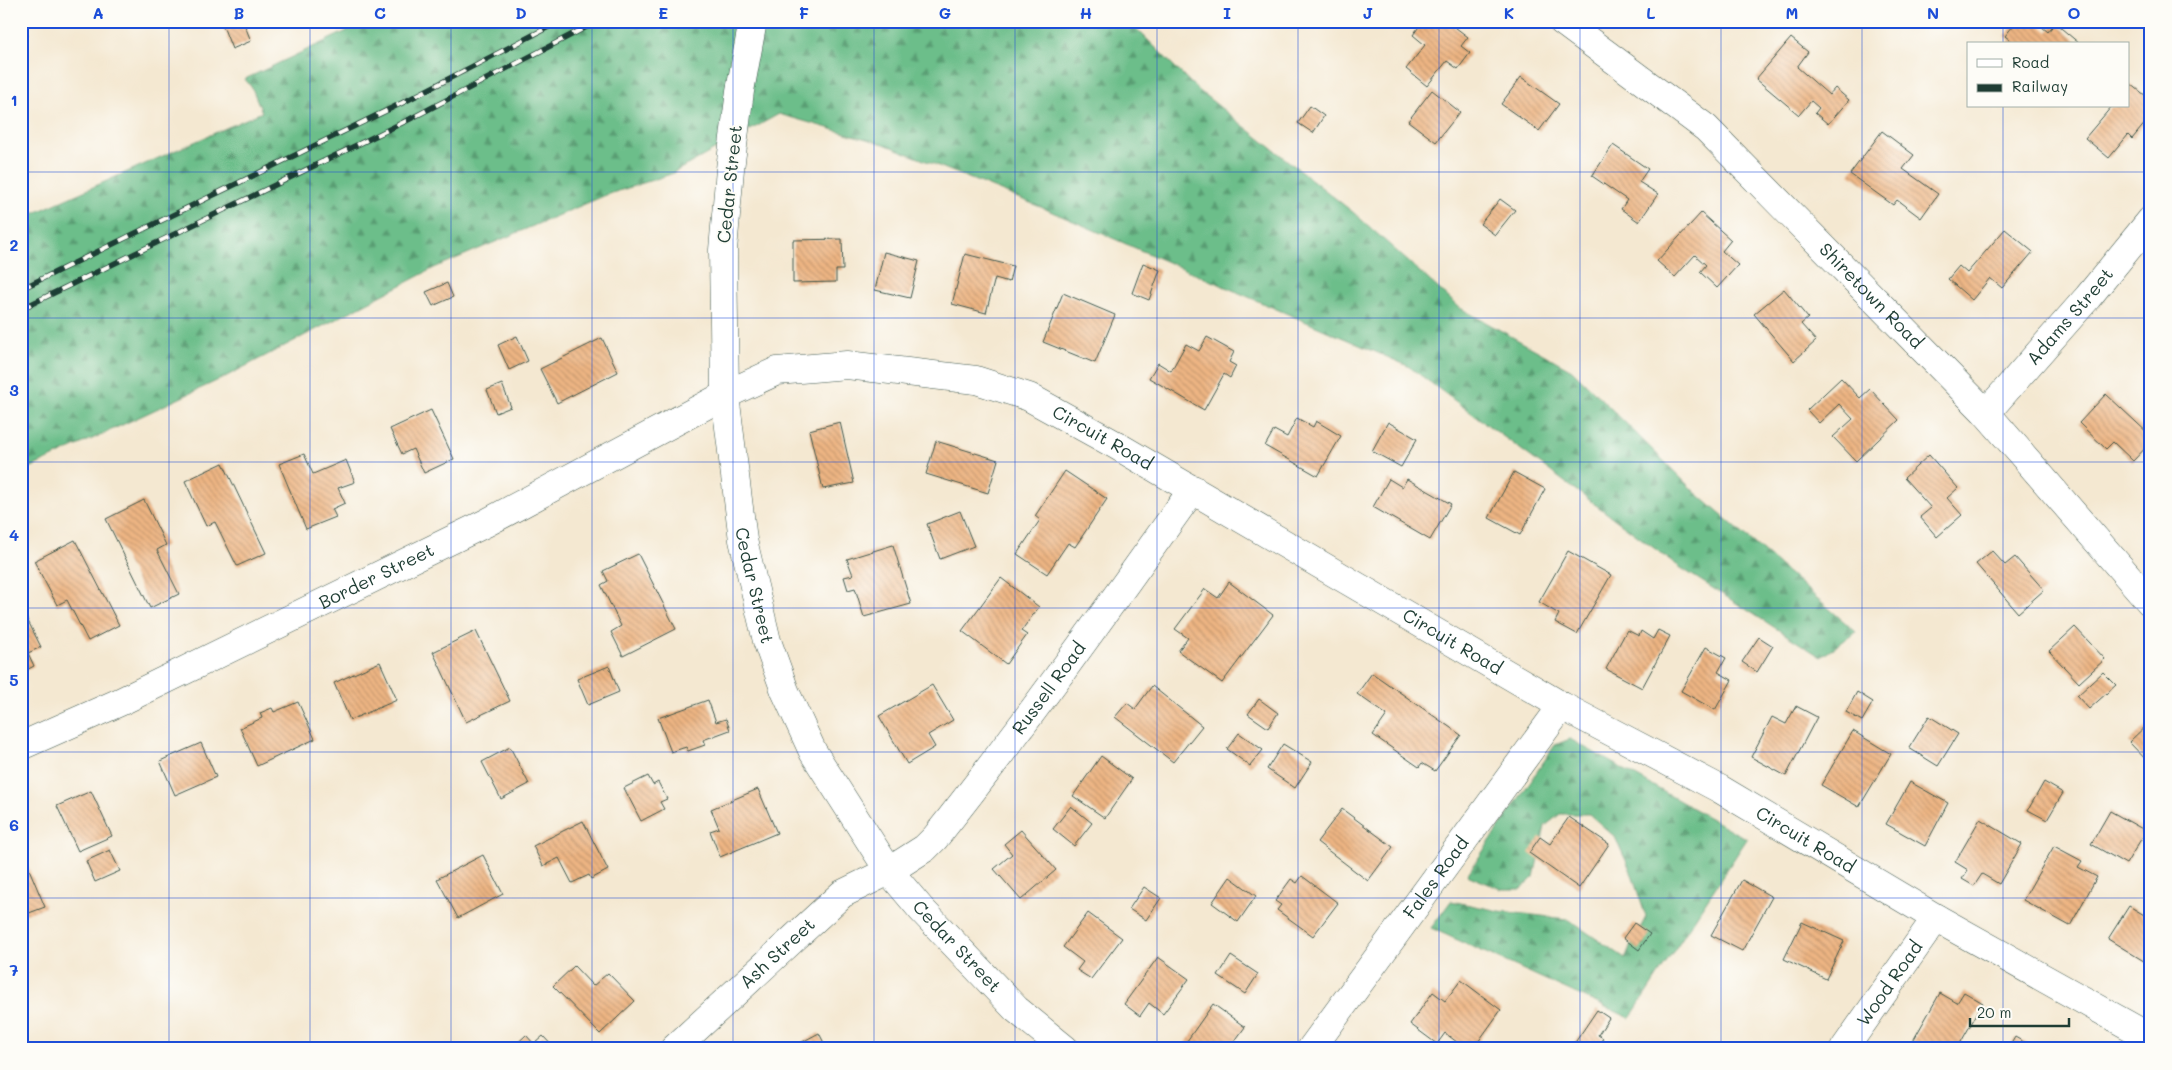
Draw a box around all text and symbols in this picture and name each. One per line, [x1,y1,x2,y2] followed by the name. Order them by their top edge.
[92,2,104,23] text: A
[234,2,244,23] text: B
[374,2,386,23] text: C
[515,2,527,23] text: D
[658,2,668,23] text: E
[799,2,809,23] text: F
[939,2,951,23] text: G
[1080,2,1092,23] text: H
[1223,2,1231,23] text: I
[1363,2,1373,23] text: J
[1504,2,1514,23] text: K
[1646,2,1656,23] text: L
[1786,2,1798,23] text: M
[1927,2,1939,23] text: N
[2068,2,2081,23] text: O
[1967,42,2130,108] legend
[2012,52,2049,72] text: Road
[2012,76,2068,96] text: Railway
[10,89,18,110] text: 1
[711,124,747,244] street label: Cedar Street
[10,234,19,255] text: 2
[1814,237,1929,353] street label: Shiretown Road
[2021,262,2118,370] street label: Adams Street
[9,379,19,400] text: 3
[1048,399,1158,475] street label: Circuit Road
[9,524,19,545] text: 4
[731,526,780,646] street label: Cedar Street
[314,537,438,614] street label: Border Street
[1398,602,1507,680] street label: Circuit Road
[1006,637,1091,739] street label: Russell Road
[9,669,19,690] text: 5
[1752,800,1860,878] street label: Circuit Road
[9,814,19,835] text: 6
[1397,831,1474,923] street label: Fales Road
[908,895,1007,997] street label: Cedar Street
[734,912,820,994] street label: Ash Street
[1851,935,1927,1030] street label: Wood Road
[10,959,19,980] text: 7
[1970,995,2068,1027] scale bar
[1977,1002,2011,1022] text: 20 m

